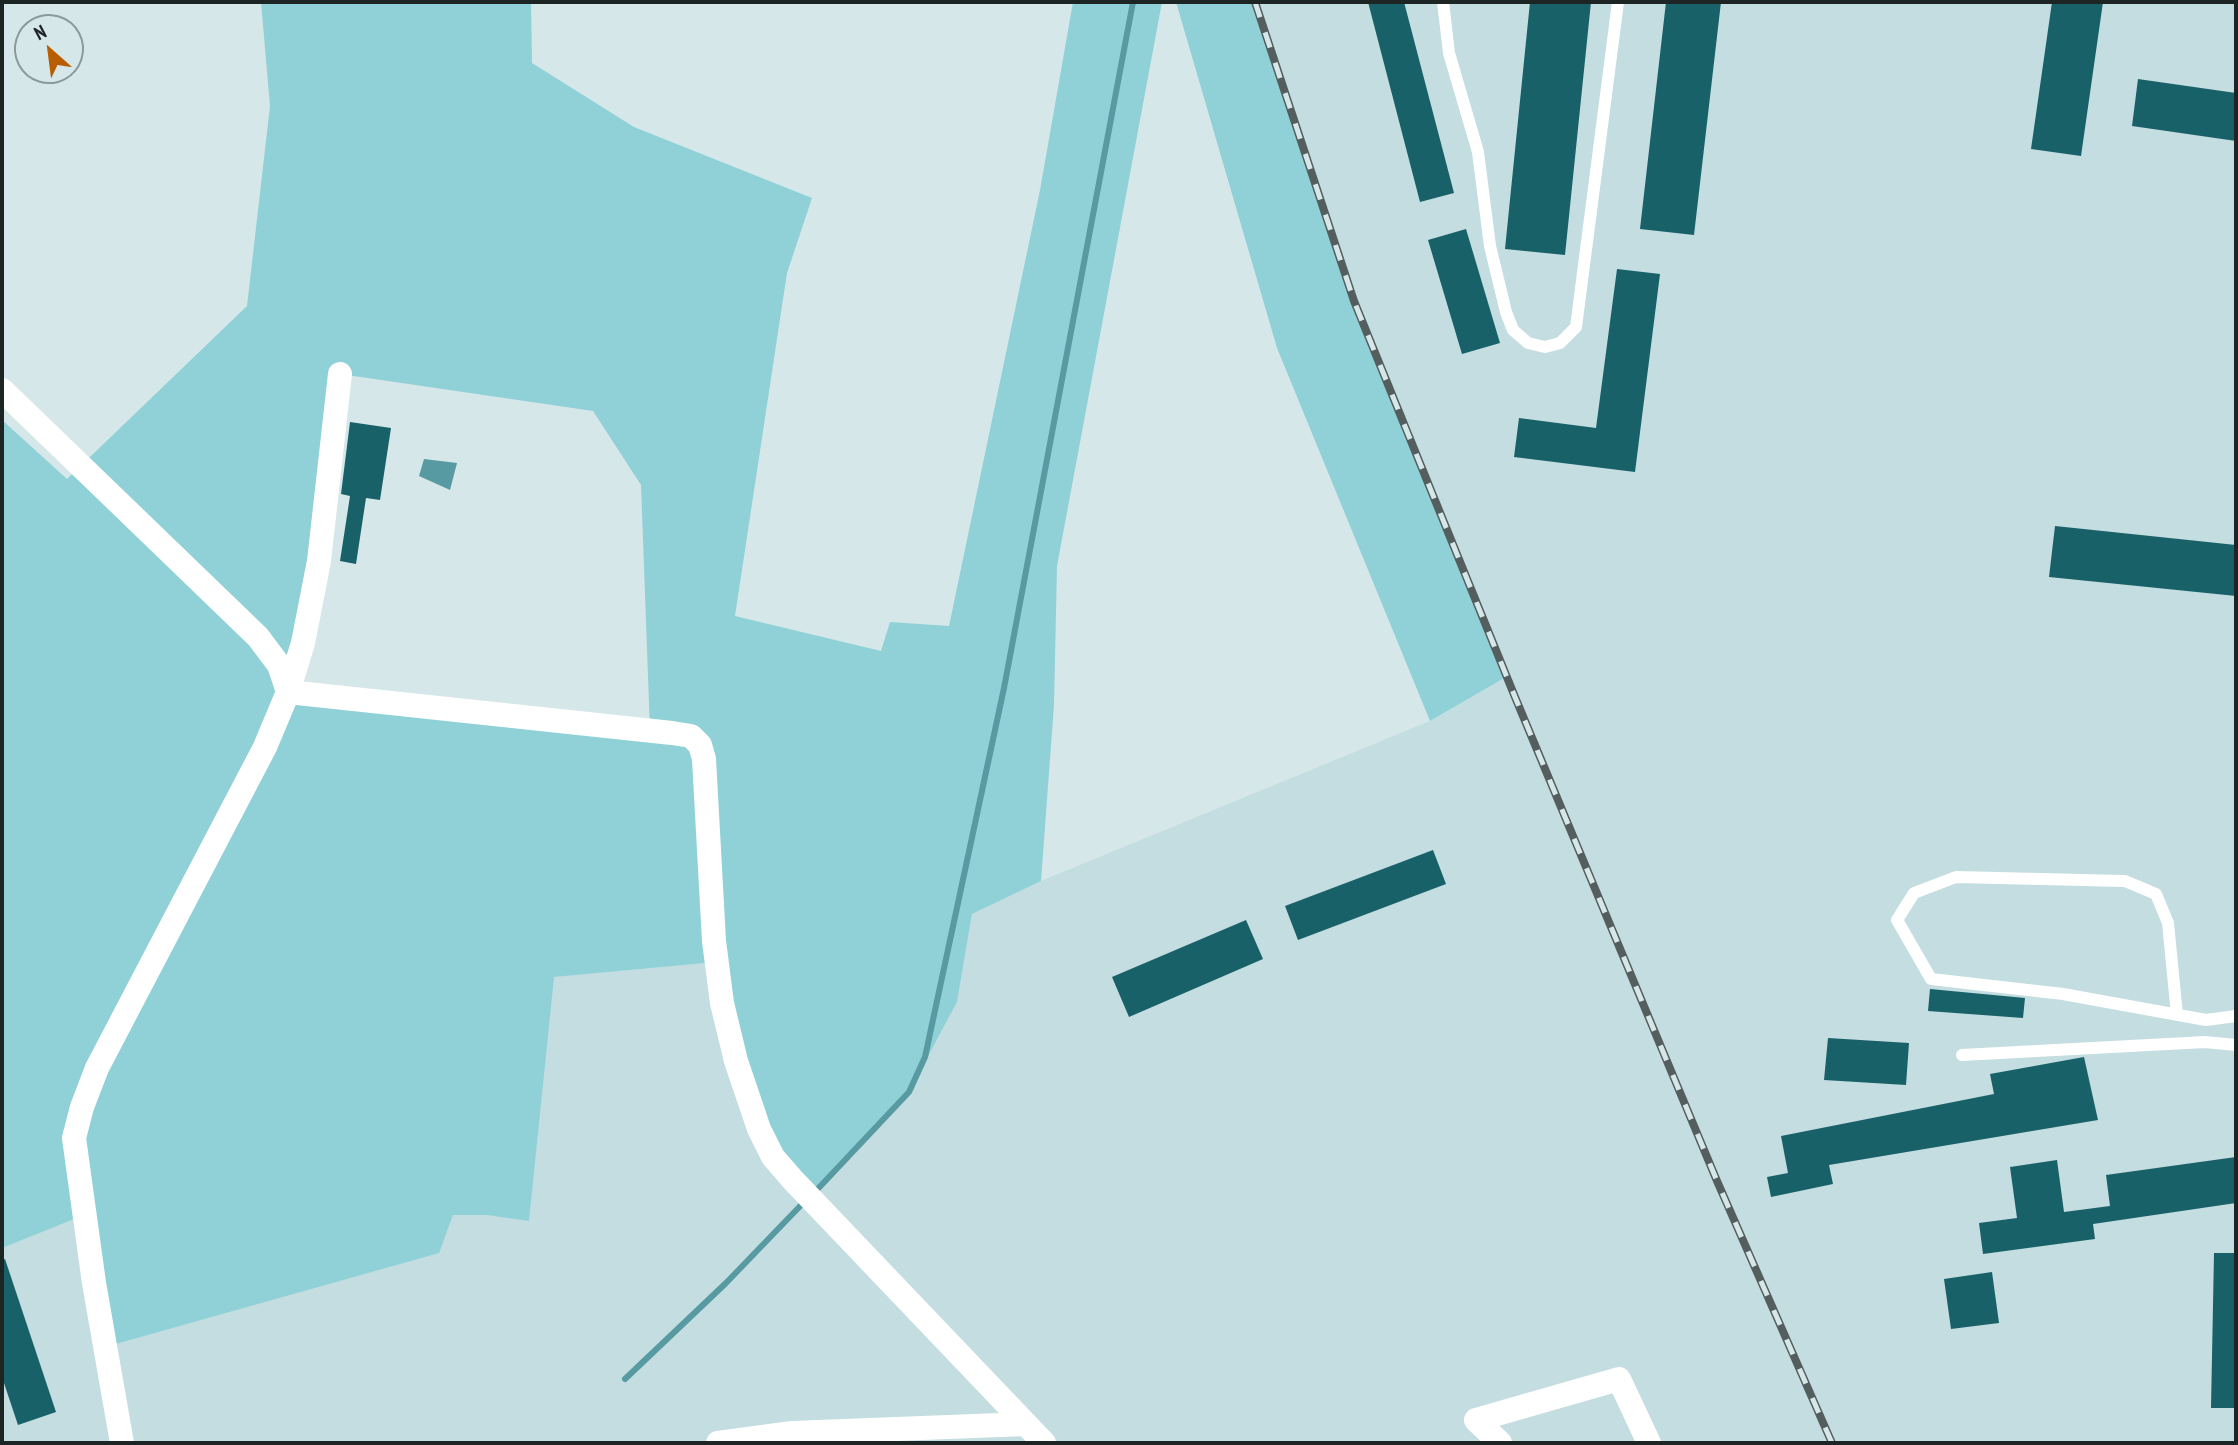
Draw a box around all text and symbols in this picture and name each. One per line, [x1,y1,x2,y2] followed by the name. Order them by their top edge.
[14,14,84,84] north arrow
[30,19,50,45] text: N

